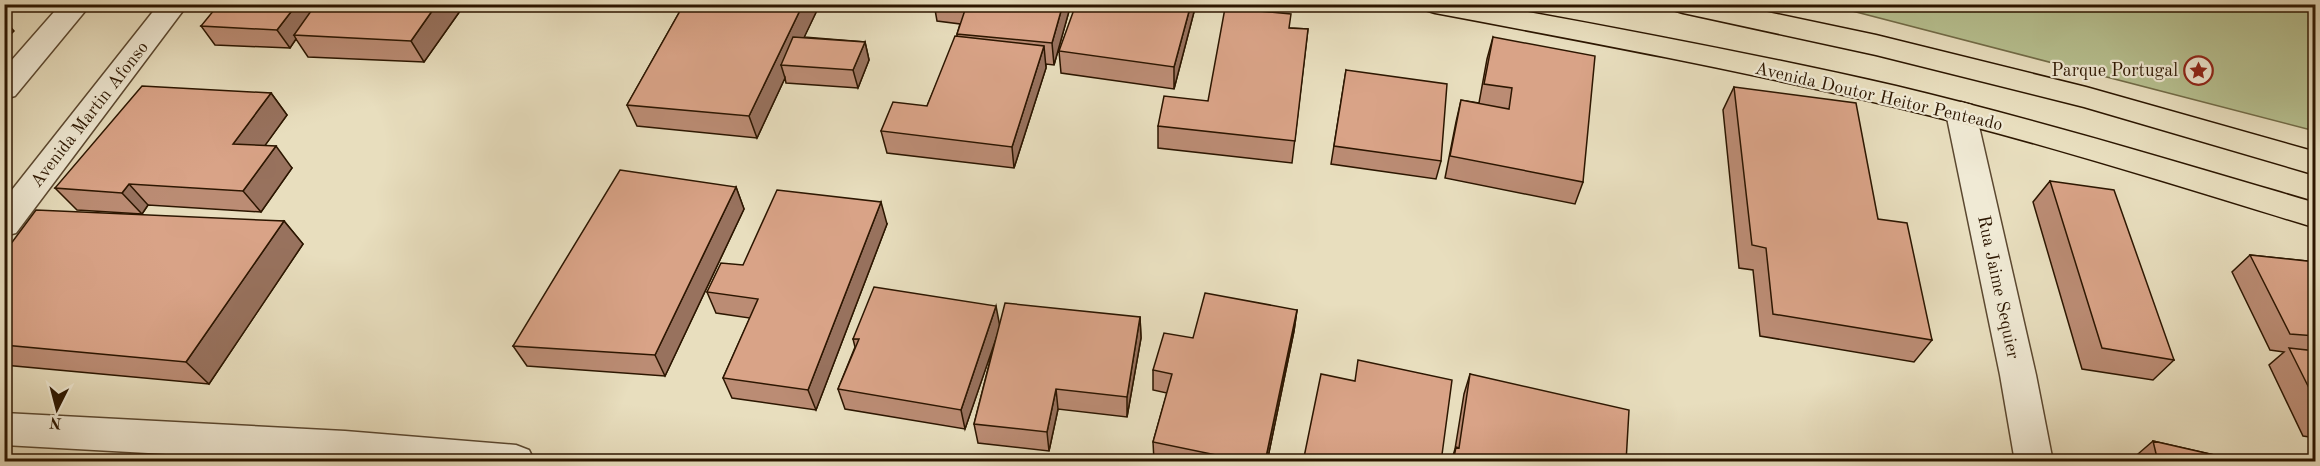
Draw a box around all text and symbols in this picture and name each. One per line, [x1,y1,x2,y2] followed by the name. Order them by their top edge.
[27,38,152,191] street label: Avenida Martin Afonso
[2183,54,2215,86] place icon: Parque Portugal
[1753,60,2004,134] street label: Avenida Doutor Heitor Penteado
[2051,62,2178,80] place label: Parque Portugal
[1974,214,2022,361] street label: Rua Jaime Sequier
[27,379,87,439] north arrow
[48,413,63,431] text: N

